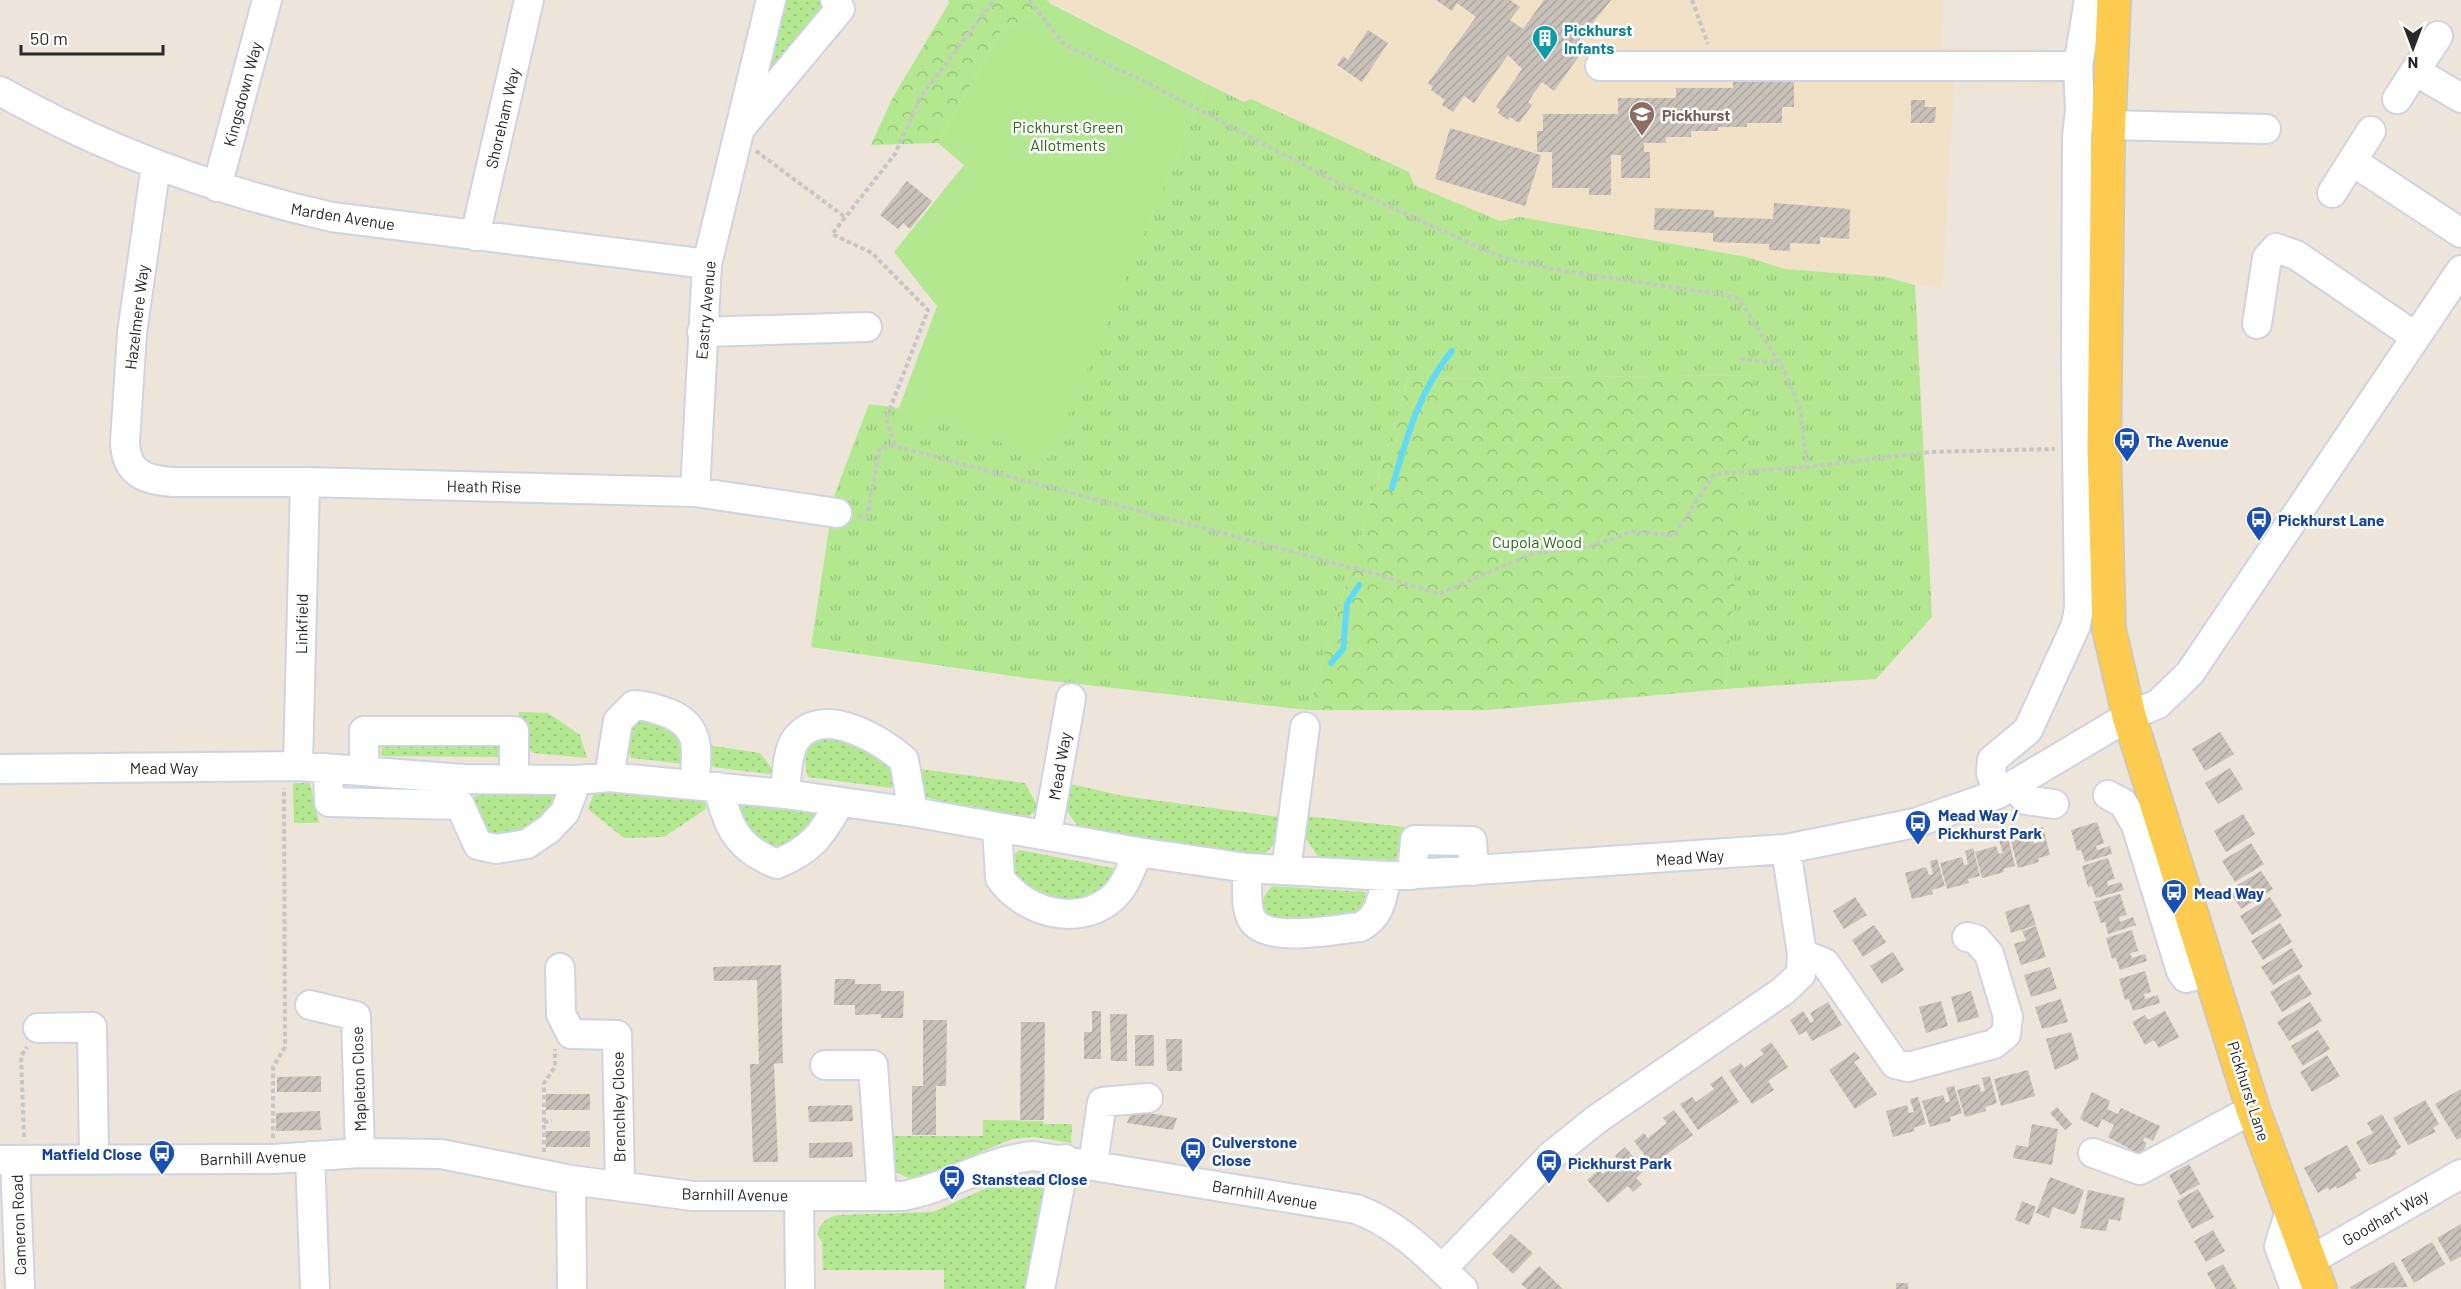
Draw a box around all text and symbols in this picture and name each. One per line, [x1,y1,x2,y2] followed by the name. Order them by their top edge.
[21,18,164,56] scale bar
[2383,18,2443,78] north arrow
[1564,20,1632,57] place label: Pickhurst Infants
[1530,23,1560,61] building icon: Pickhurst Infants
[30,27,68,49] text: 50 m
[219,39,265,149] street label: Kingsdown Way
[2408,54,2418,73] text: N
[481,65,523,170] street label: Shoreham Way
[1627,99,1657,137] school or university icon: Pickhurst
[1662,105,1730,124] place label: Pickhurst
[1013,117,1123,154] park label: Pickhurst Green Allotments
[290,198,396,234] street label: Marden Avenue
[691,260,719,360] street label: Eastry Avenue
[120,263,152,371] street label: Hazelmere Way
[2112,425,2142,463] bus stop icon: The Avenue
[2146,431,2229,450] place label: The Avenue
[446,476,522,496] street label: Heath Rise
[2244,504,2274,542] bus stop icon: Pickhurst Lane
[2278,510,2385,529] place label: Pickhurst Lane
[1492,532,1582,551] park label: Cupola Wood
[291,594,311,654] street label: Linkfield
[1044,730,1074,802] street label: Mead Way
[130,758,199,777] street label: Mead Way
[1938,805,2043,842] place label: Mead Way / Pickhurst Park
[1903,808,1933,846] bus stop icon: Mead Way / Pickhurst Park
[1655,845,1726,869] street label: Mead Way
[2159,877,2189,915] bus stop icon: Mead Way
[2194,883,2264,902] place label: Mead Way
[347,1026,369,1132] street label: Mapleton Close
[2224,1039,2274,1143] street label: Pickhurst Lane
[608,1051,628,1163] street label: Brenchley Close
[1212,1132,1297,1169] place label: Culverstone Close
[1178,1135,1208,1173] bus stop icon: Culverstone Close
[147,1138,177,1176] bus stop icon: Matfield Close
[42,1144,142,1163] place label: Matfield Close
[199,1146,307,1168] street label: Barnhill Avenue
[1534,1147,1564,1185] bus stop icon: Pickhurst Park
[1568,1153,1673,1172] place label: Pickhurst Park
[937,1163,967,1201] bus stop icon: Stanstead Close
[972,1169,1088,1188] place label: Stanstead Close
[7,1174,29,1276] street label: Cameron Road
[1211,1175,1319,1213] street label: Barnhill Avenue
[682,1184,788,1204] street label: Barnhill Avenue
[2338,1184,2432,1249] street label: Goodhart Way

